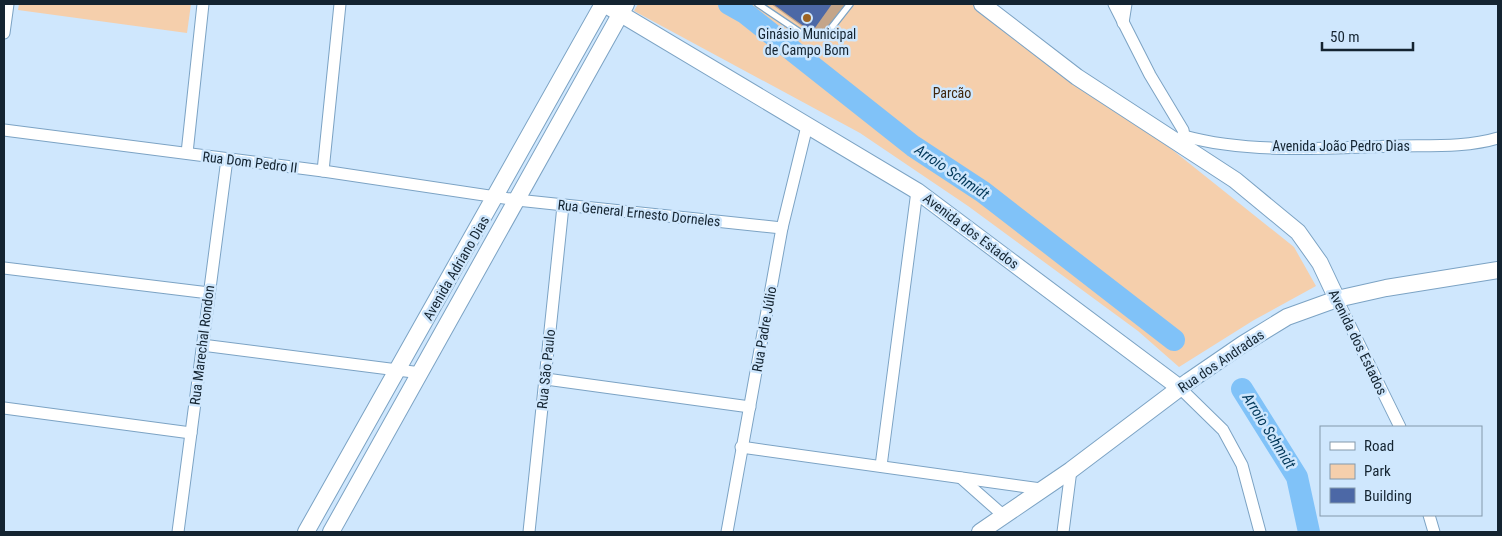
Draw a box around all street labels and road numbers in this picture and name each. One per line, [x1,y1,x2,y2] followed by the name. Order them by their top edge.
[1272,138,1410,154] street label: Avenida João Pedro Dias
[202,148,298,176] street label: Rua Dom Pedro II
[920,190,1022,272] street label: Avenida dos Estados
[557,197,721,229] street label: Rua General Ernesto Dorneles
[420,213,492,323] street label: Avenida Adriano Dias
[187,284,217,406] street label: Rua Marechal Rondon
[749,285,779,373] street label: Rua Padre Júlio
[1326,287,1390,397] street label: Avenida dos Estados
[1175,326,1267,396] street label: Rua dos Andradas
[534,329,558,409] street label: Rua São Paulo

